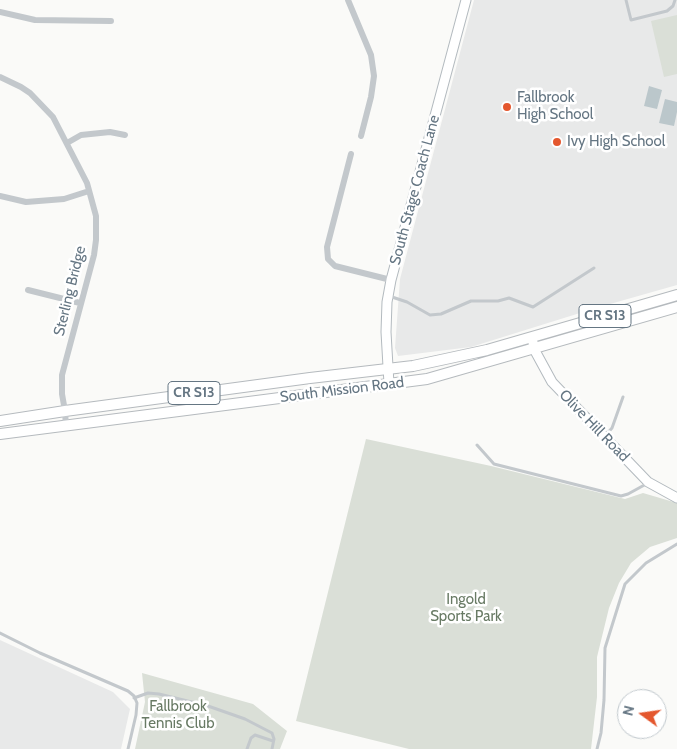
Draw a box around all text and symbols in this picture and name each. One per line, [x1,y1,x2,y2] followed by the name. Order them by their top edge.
[517,89,593,124] place label: Fallbrook High School
[501,101,513,113] marker: Fallbrook High School
[386,113,444,267] street label: South Stage Coach Lane
[567,133,665,151] place label: Ivy High School
[551,136,563,148] marker: Ivy High School
[50,244,90,338] street label: Sterling Bridge
[579,304,631,328] road number: CR S13
[279,373,405,407] street label: South Mission Road
[168,382,220,404] road number: CR S13
[555,386,633,466] street label: Olive Hill Road
[430,591,502,626] park label: Ingold Sports Park
[617,689,667,739] north arrow
[142,698,214,733] park label: Fallbrook Tennis Club
[618,704,638,718] text: N

